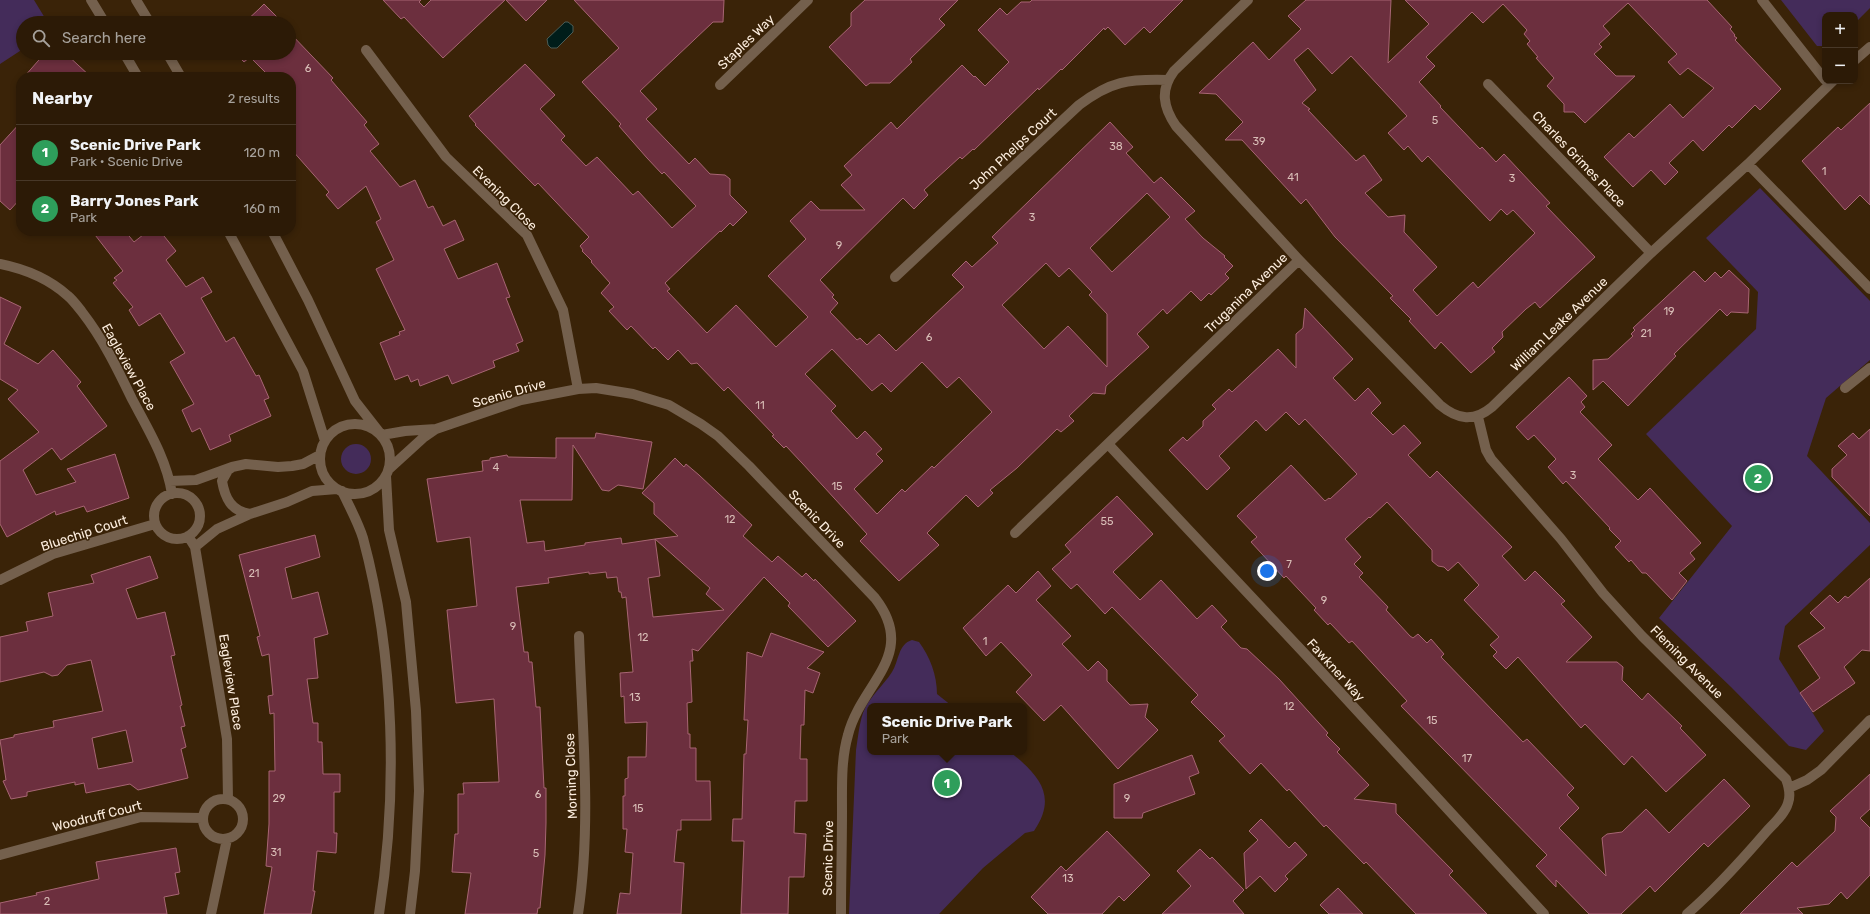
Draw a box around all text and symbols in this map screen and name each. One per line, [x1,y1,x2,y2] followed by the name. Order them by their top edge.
[715,11,777,73] street label: Staples Way
[1822,12,1858,84] map controls
[1822,12,1858,48] button: +
[16,16,296,60] search box
[30,27,52,49] icon: search
[62,29,146,47] text: Search here
[1822,48,1858,84] button: −
[305,62,312,75] house number: 6
[32,88,93,108] text: Nearby
[228,91,280,106] text: 2 results
[967,105,1059,193] street label: John Phelps Court
[1529,108,1629,210] street label: Charles Grimes Place
[1432,114,1439,127] house number: 5
[1252,135,1266,148] house number: 39
[70,136,201,154] text: Scenic Drive Park
[1109,140,1123,153] house number: 38
[42,145,48,160] text: 1
[244,145,280,160] text: 120 m
[70,154,183,169] text: Park · Scenic Drive
[469,163,540,234] street label: Evening Close
[1822,165,1826,178] house number: 1
[1287,171,1299,184] house number: 41
[1509,172,1516,185] house number: 3
[70,192,198,210] text: Barry Jones Park
[41,201,49,216] text: 2
[244,201,280,216] text: 160 m
[70,210,97,225] text: Park
[1029,211,1036,224] house number: 3
[836,239,842,252] house number: 9
[1202,250,1291,337] street label: Truganina Avenue
[1508,274,1610,374] street label: William Leake Avenue
[1663,305,1675,318] house number: 19
[98,321,159,414] street label: Eagleview Place
[1640,327,1652,340] house number: 21
[926,331,933,344] house number: 6
[471,375,547,411] street label: Scenic Drive
[755,399,765,412] house number: 11
[493,461,500,474] house number: 4
[1745,463,1771,493] pin: 2
[1570,469,1577,482] house number: 3
[831,480,843,493] house number: 15
[785,487,849,551] street label: Scenic Drive
[39,512,129,554] street label: Bluechip Court
[724,513,736,526] house number: 12
[1100,515,1114,528] house number: 55
[1286,558,1292,571] house number: 7
[1257,561,1277,581] your location
[248,567,260,580] house number: 21
[1321,594,1327,607] house number: 9
[510,620,516,633] house number: 9
[1647,622,1727,702] street label: Fleming Avenue
[637,631,649,644] house number: 12
[215,633,246,731] street label: Eagleview Place
[983,635,987,648] house number: 1
[1304,636,1368,704] street label: Fawkner Way
[629,691,641,704] house number: 13
[1283,700,1295,713] house number: 12
[867,703,1027,755] popup
[882,713,1012,731] text: Scenic Drive Park
[1426,714,1438,727] house number: 15
[882,731,909,746] text: Park
[562,733,581,819] street label: Morning Close
[1462,752,1473,765] house number: 17
[934,768,960,798] pin: 1
[535,788,542,801] house number: 6
[273,792,285,805] house number: 29
[1124,792,1130,805] house number: 9
[51,798,143,834] street label: Woodruff Court
[632,802,644,815] house number: 15
[820,820,836,896] street label: Scenic Drive
[270,846,282,859] house number: 31
[533,847,540,860] house number: 5
[1062,872,1074,885] house number: 13
[44,895,50,908] house number: 2

